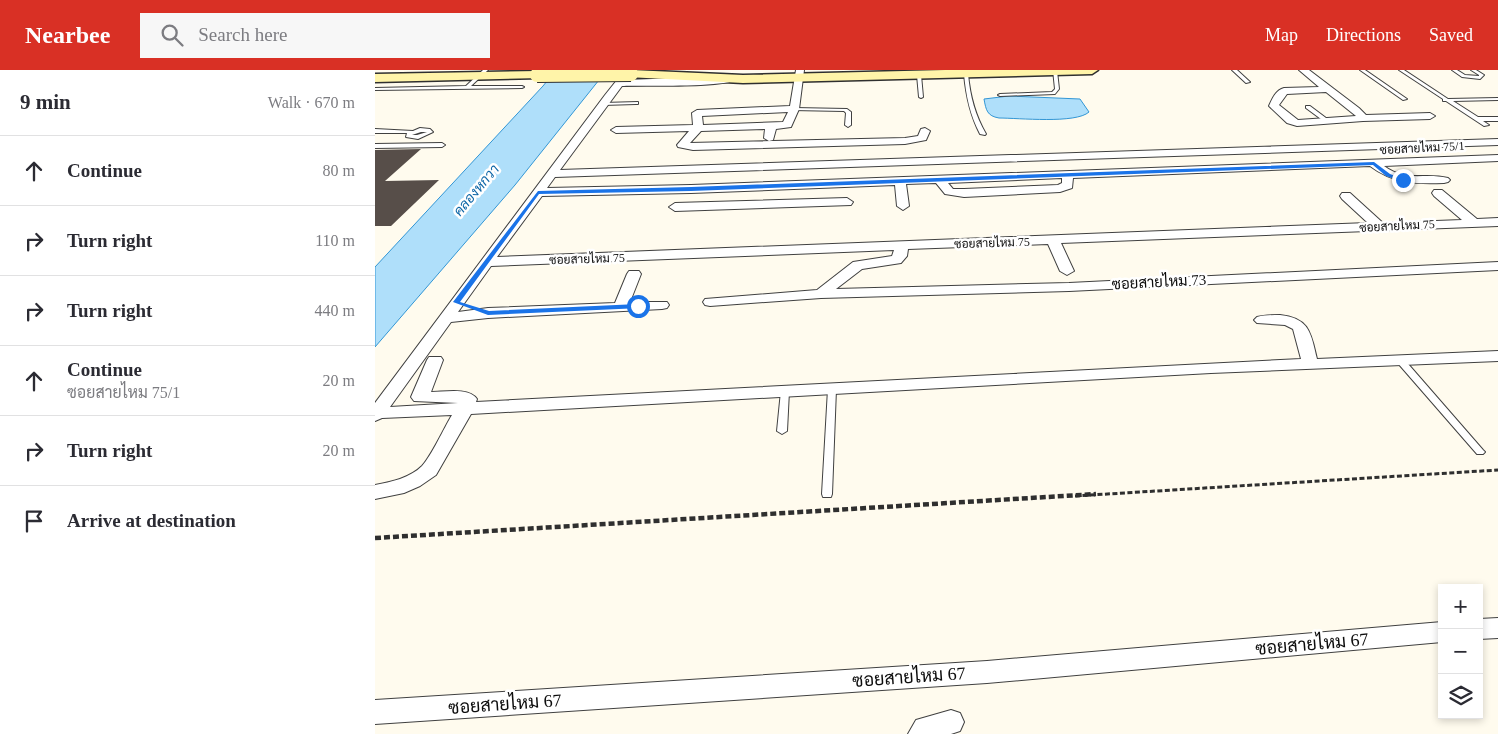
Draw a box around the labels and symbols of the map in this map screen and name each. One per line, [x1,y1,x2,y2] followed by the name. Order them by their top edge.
[1379,138,1465,157] street label: ซอยสายไหม 75/1
[451,162,502,219] water label: คลองหกวา
[1392,169,1415,192] route end
[1359,216,1435,235] street label: ซอยสายไหม 75
[954,234,1030,251] street label: ซอยสายไหม 75
[549,250,625,267] street label: ซอยสายไหม 75
[1111,270,1207,292] street label: ซอยสายไหม 73
[627,295,650,318] route start
[1254,626,1369,659] street label: ซอยสายไหม 67
[852,660,966,691] street label: ซอยสายไหม 67
[448,687,562,718] street label: ซอยสายไหม 67

